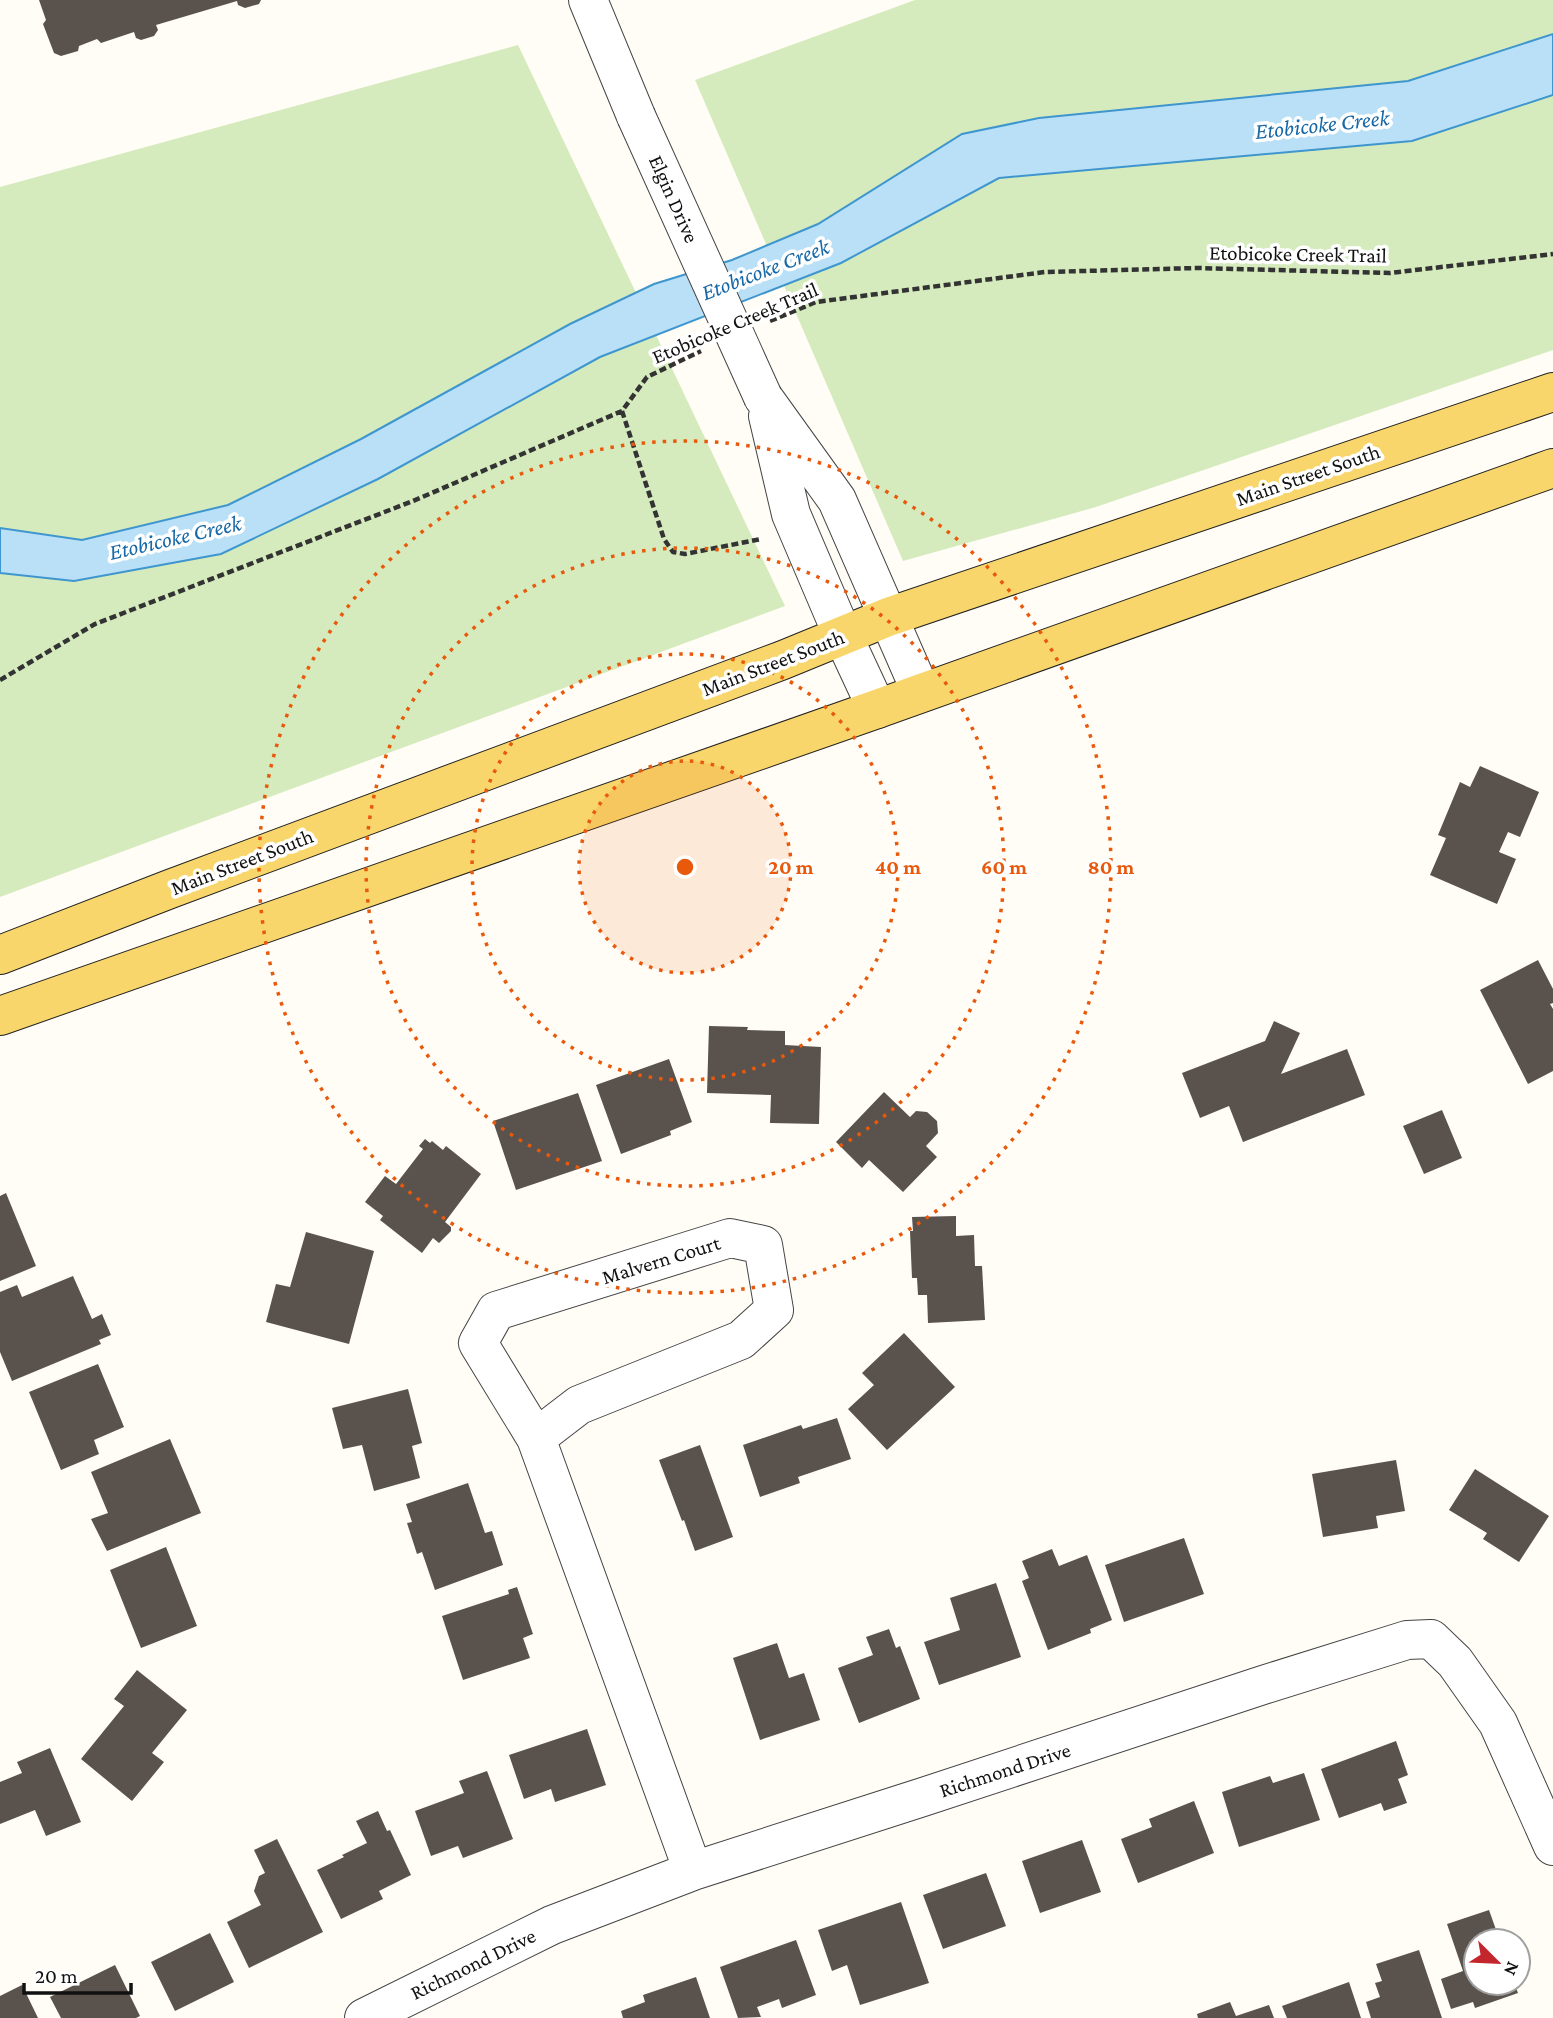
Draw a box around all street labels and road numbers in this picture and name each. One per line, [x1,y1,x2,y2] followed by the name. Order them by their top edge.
[644,151,704,247] street label: Elgin Drive
[1209,240,1387,268] street label: Etobicoke Creek Trail
[648,277,822,369] street label: Etobicoke Creek Trail
[1233,439,1383,511] street label: Main Street South
[698,625,848,701] street label: Main Street South
[167,824,317,900] street label: Main Street South
[599,1230,724,1289] street label: Malvern Court
[936,1738,1074,1802] street label: Richmond Drive
[407,1923,539,2005] street label: Richmond Drive

